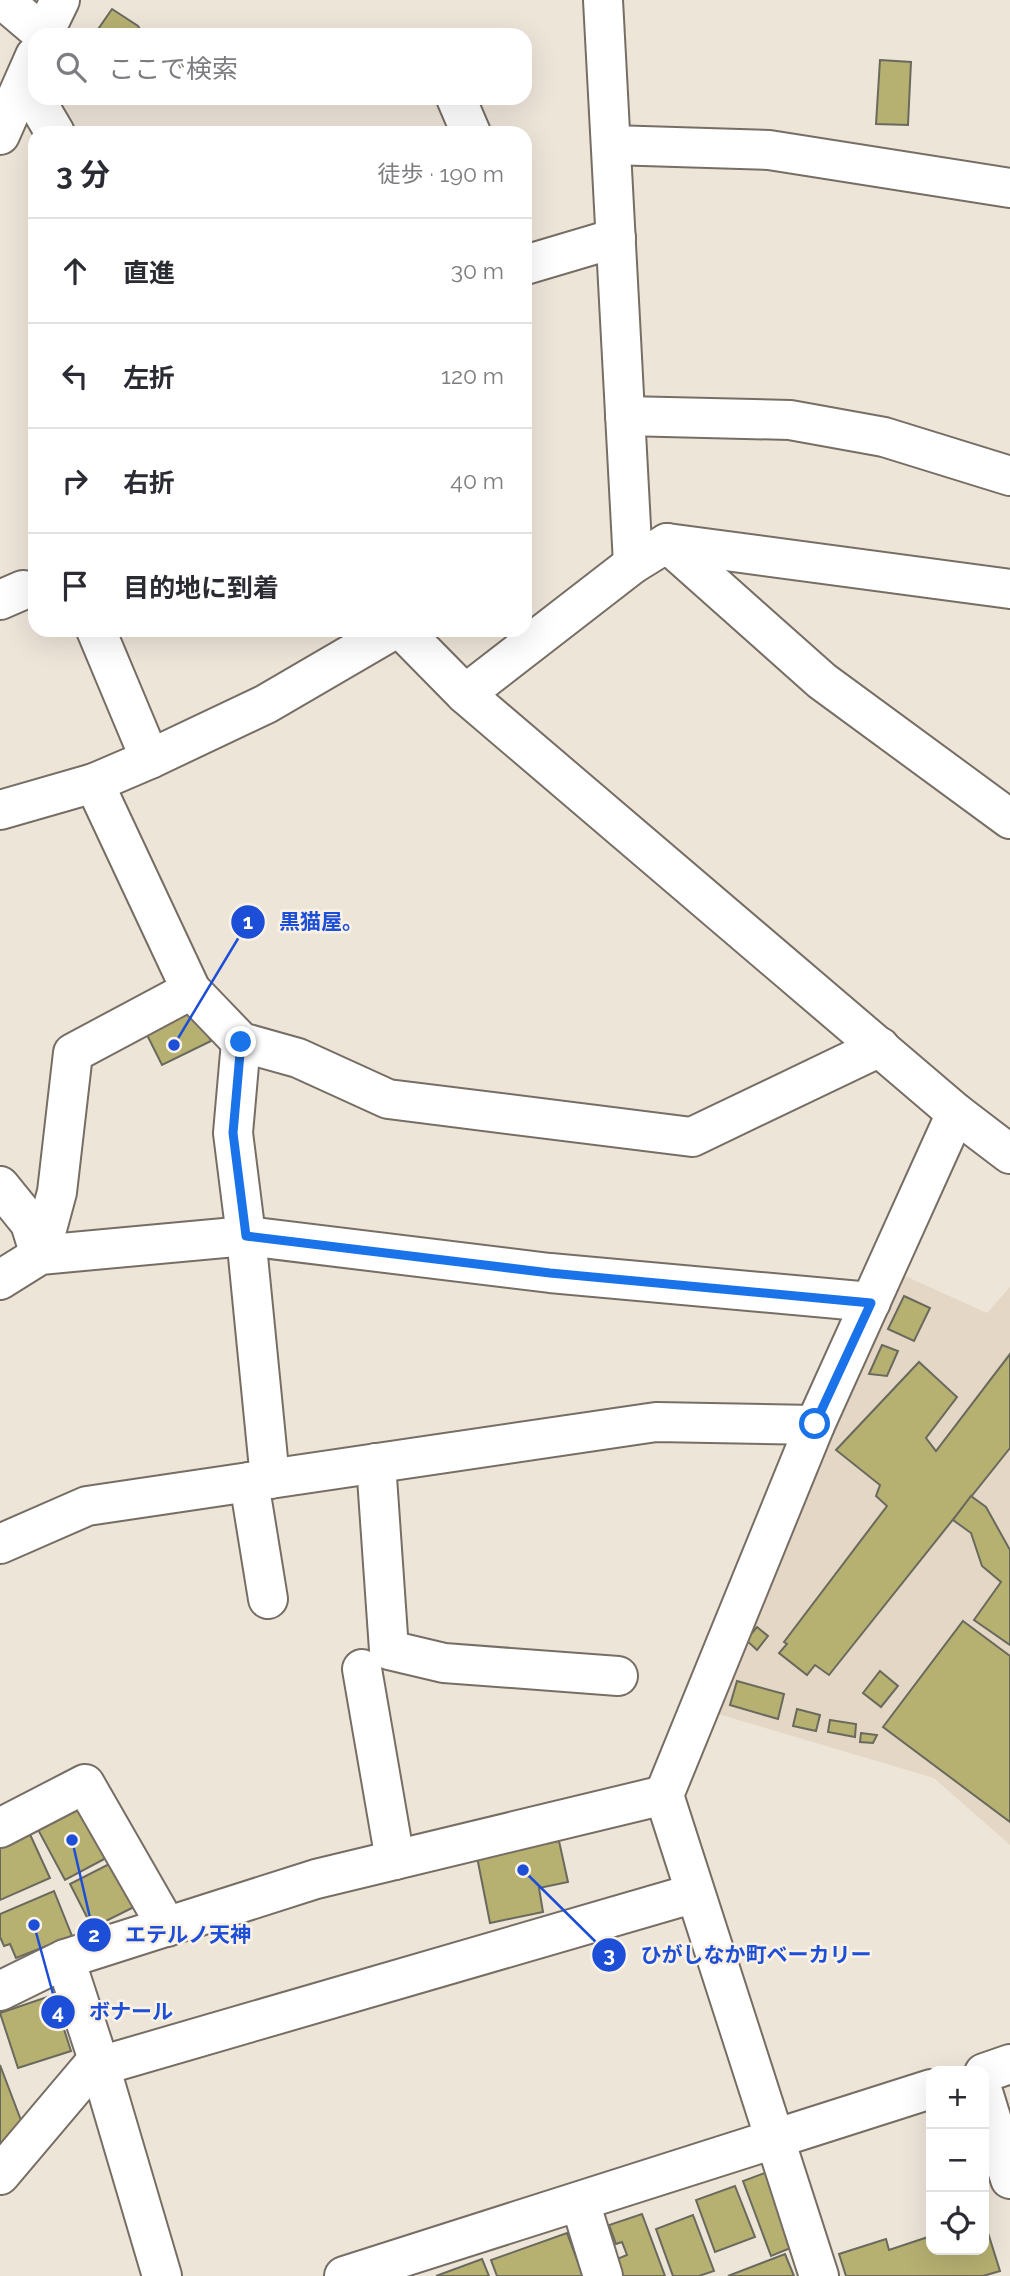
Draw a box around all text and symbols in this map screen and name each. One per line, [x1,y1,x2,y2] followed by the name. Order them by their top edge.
[28,28,532,105] search box
[52,48,90,86] icon: search
[108,54,238,84] text: ここで検索
[56,157,110,192] text: 3 分
[378,160,504,187] text: 徒歩 · 190 m
[56,252,94,290] icon: ahead
[451,257,504,284] text: 30 m
[123,258,175,288] text: 直進
[56,357,94,395] icon: left
[441,362,504,389] text: 120 m
[123,363,175,393] text: 左折
[56,462,94,500] icon: right
[450,467,504,494] text: 40 m
[123,468,175,498] text: 右折
[56,567,94,605] icon: arrive
[123,573,279,603] text: 目的地に到着
[230,901,377,943] callout: 黒猫屋。
[243,909,253,934] text: 1
[279,909,363,934] text: 黒猫屋。
[225,1026,256,1057] route end
[799,1408,830,1439] route start
[76,1914,265,1956] callout: エテルノ天神
[88,1922,100,1947] text: 2
[125,1922,251,1947] text: エテルノ天神
[592,1934,886,1976] callout: ひがしなか町ベーカリー
[603,1942,615,1967] text: 3
[641,1942,872,1967] text: ひがしなか町ベーカリー
[40,1991,187,2033] callout: ボナール
[52,1999,64,2024] text: 4
[89,1999,173,2024] text: ボナール
[926,2066,989,2255] map controls
[926,2066,989,2129] button: +
[926,2129,989,2192] button: −
[926,2192,989,2255] button: locate

